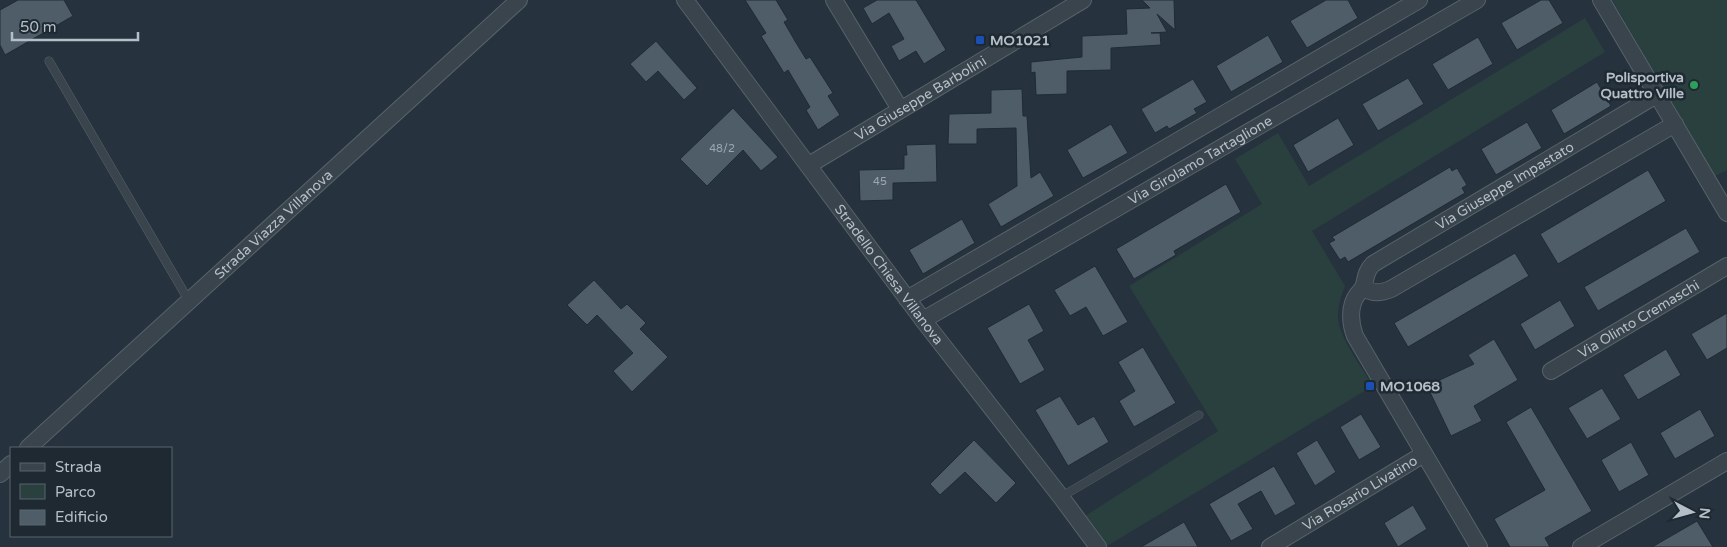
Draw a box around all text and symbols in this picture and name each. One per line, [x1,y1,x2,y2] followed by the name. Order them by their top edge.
[12,10,139,42] scale bar
[20,18,57,36] text: 50 m
[990,32,1050,49] place label: MO1021
[974,34,986,46] marker: MO1021
[852,52,989,144] street label: Via Giuseppe Barbolini
[1601,69,1684,102] place label: Polisportiva Quattro Ville
[1688,79,1700,91] marker: Polisportiva Quattro Ville
[1125,112,1275,209] street label: Via Girolamo Tartaglione
[1433,138,1577,234] street label: Via Giuseppe Impastato
[709,142,735,155] house number: 48/2
[211,166,336,283] street label: Strada Viazza Villanova
[873,175,887,188] house number: 45
[831,201,947,348] street label: Stradello Chiesa Villanova
[1575,276,1703,362] street label: Via Olinto Cremaschi
[1380,378,1440,395] place label: MO1068
[1364,380,1376,392] marker: MO1068
[10,447,172,537] legend
[1300,452,1421,534] street label: Via Rosario Livatino
[55,458,102,476] text: Strada
[55,483,96,501] text: Parco
[1667,487,1717,537] north arrow
[1695,507,1713,520] text: N
[55,508,108,526] text: Edificio

